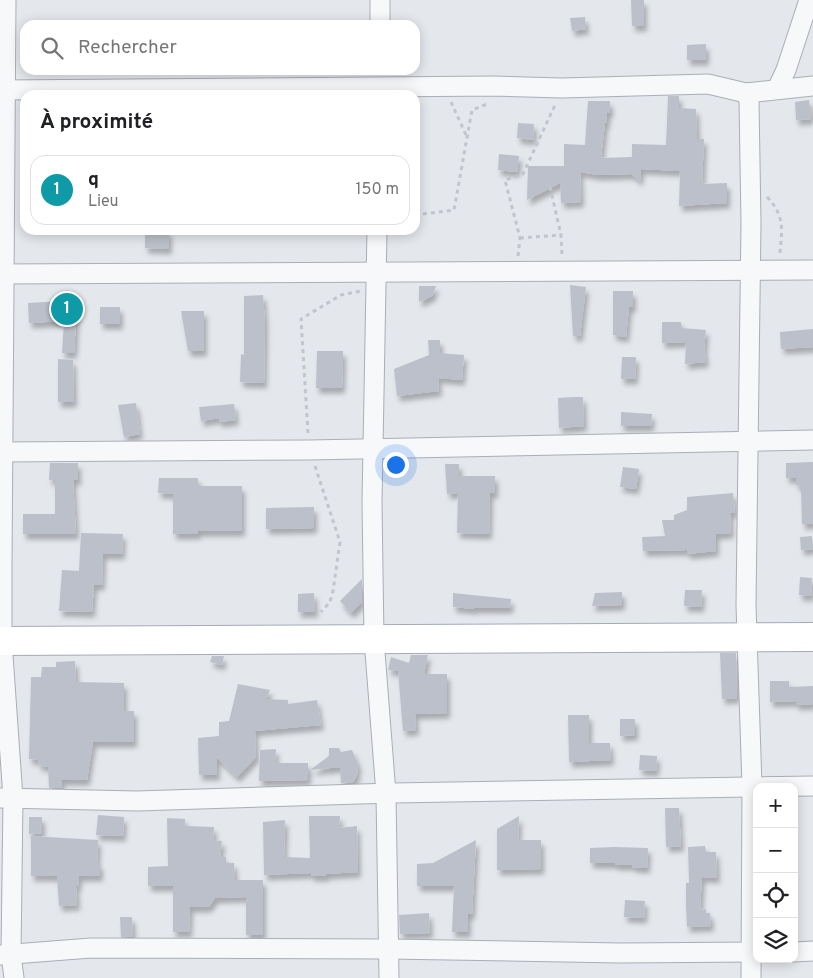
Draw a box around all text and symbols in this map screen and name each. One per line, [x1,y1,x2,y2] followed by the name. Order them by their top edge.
[20,20,420,75] search box
[38,34,66,62] icon: search
[78,36,177,60] text: Rechercher
[40,109,153,136] text: À proximité
[88,168,99,192] text: q
[54,180,60,200] text: 1
[356,180,399,200] text: 150 m
[88,192,119,212] text: Lieu
[51,290,83,328] pin: 1
[383,452,409,478] your location
[753,783,798,963] map controls
[753,783,798,828] button: +
[753,828,798,873] button: −
[753,873,798,918] button: locate
[753,918,798,963] button: layers

